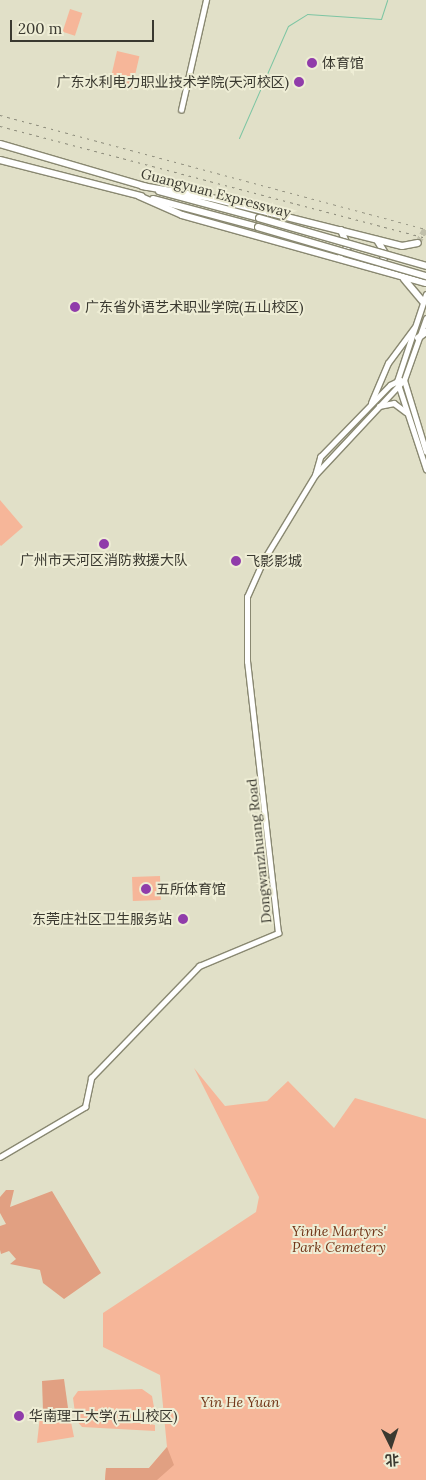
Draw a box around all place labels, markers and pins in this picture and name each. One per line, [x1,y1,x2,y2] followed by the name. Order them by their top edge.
[322,55,364,71] place label: 体育馆
[306,57,318,69] marker: 体育馆
[56,74,289,90] place label: 广东水利电力职业技术学院(天河校区)
[293,76,305,88] marker: 广东水利电力职业技术学院(天河校区)
[85,299,304,315] place label: 广东省外语艺术职业学院(五山校区)
[69,301,81,313] marker: 广东省外语艺术职业学院(五山校区)
[98,538,110,550] marker: 广州市天河区消防救援大队
[20,552,188,568] place label: 广州市天河区消防救援大队
[246,553,302,569] place label: 飞影影城
[230,555,242,567] marker: 飞影影城
[156,881,226,897] place label: 五所体育馆
[140,883,152,895] marker: 五所体育馆
[32,911,172,927] place label: 东莞庄社区卫生服务站
[176,912,190,926] marker: 东莞庄社区卫生服务站
[29,1408,178,1424] place label: 华南理工大学(五山校区)
[13,1410,25,1422] marker: 华南理工大学(五山校区)

